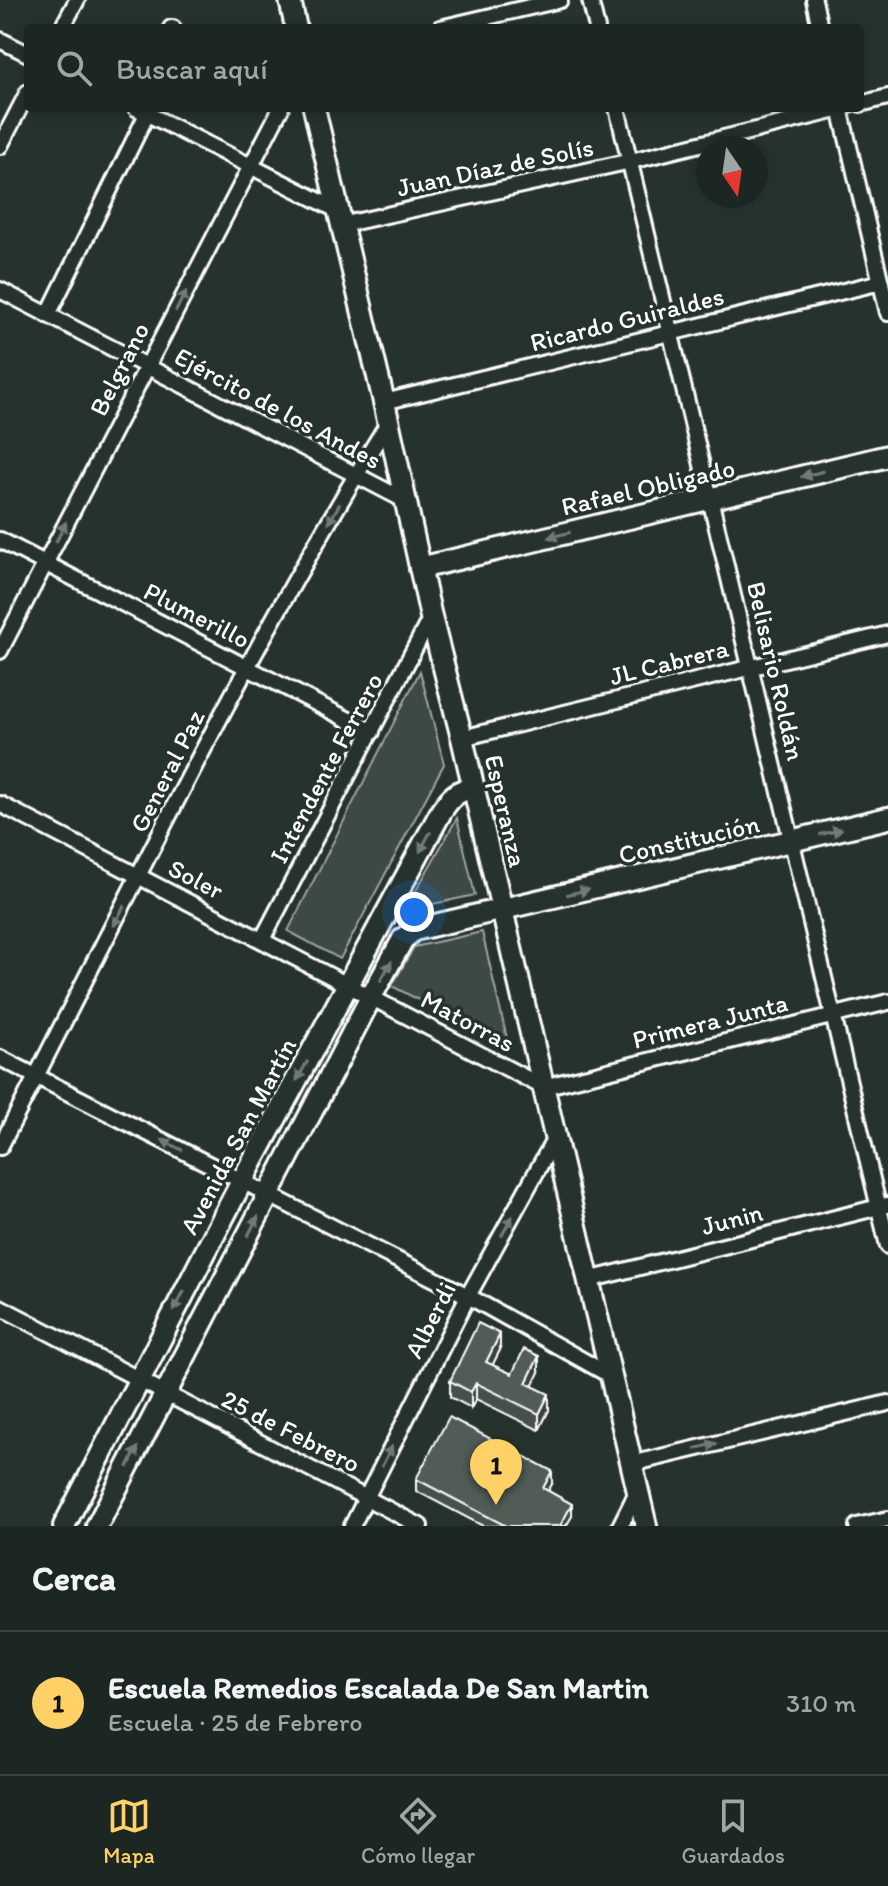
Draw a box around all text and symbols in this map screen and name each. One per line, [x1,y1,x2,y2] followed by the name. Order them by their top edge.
[24,24,864,112] search box
[52,46,96,90] icon: search
[116,50,268,87] text: Buscar aquí
[394,131,596,203] street label: Juan Díaz de Solís
[696,136,768,208] north arrow
[527,279,727,359] street label: Ricardo Guiraldes
[174,290,187,313] one-way arrow
[82,317,156,421] street label: Belgrano
[169,340,387,476] street label: Ejército de los Andes
[558,451,738,523] street label: Rafael Obligado
[800,468,825,481] one-way arrow
[327,503,341,525] one-way arrow
[55,521,68,544] one-way arrow
[547,529,572,541] one-way arrow
[139,575,255,655] street label: Plumerillo
[740,578,812,764] street label: Belisario Roldán
[606,632,732,692] street label: JL Cabrera
[262,667,390,869] street label: Intendente Ferrero
[122,704,212,838] street label: General Paz
[478,752,535,871] street label: Esperanza
[615,807,763,871] street label: Constitución
[819,826,844,838] one-way arrow
[418,831,431,854] one-way arrow
[163,852,229,906] street label: Soler
[566,885,591,898] one-way arrow
[394,892,434,932] your location
[113,904,126,927] one-way arrow
[379,959,393,982] one-way arrow
[415,983,521,1059] street label: Matorras
[629,986,791,1056] street label: Primera Junta
[173,1032,303,1240] street label: Avenida San Martín
[295,1060,308,1083] one-way arrow
[161,1139,184,1152] one-way arrow
[698,1196,766,1242] street label: Junin
[246,1214,259,1237] one-way arrow
[500,1214,514,1237] one-way arrow
[397,1277,463,1363] street label: Alberdi
[173,1289,186,1312] one-way arrow
[216,1382,366,1480] street label: 25 de Febrero
[470,1439,522,1505] pin: 1
[694,1439,719,1452] one-way arrow
[126,1445,140,1468] one-way arrow
[380,1445,394,1468] one-way arrow
[32,1558,116,1599] text: Cerca
[108,1669,649,1706] text: Escuela Remedios Escalada De San Martin
[52,1687,64,1719] text: 1
[786,1687,856,1719] text: 310 m
[108,1706,363,1738] text: Escuela · 25 de Febrero
[103,1794,155,1869] tab: Mapa
[361,1794,475,1869] tab: Cómo llegar
[682,1794,785,1869] tab: Guardados

